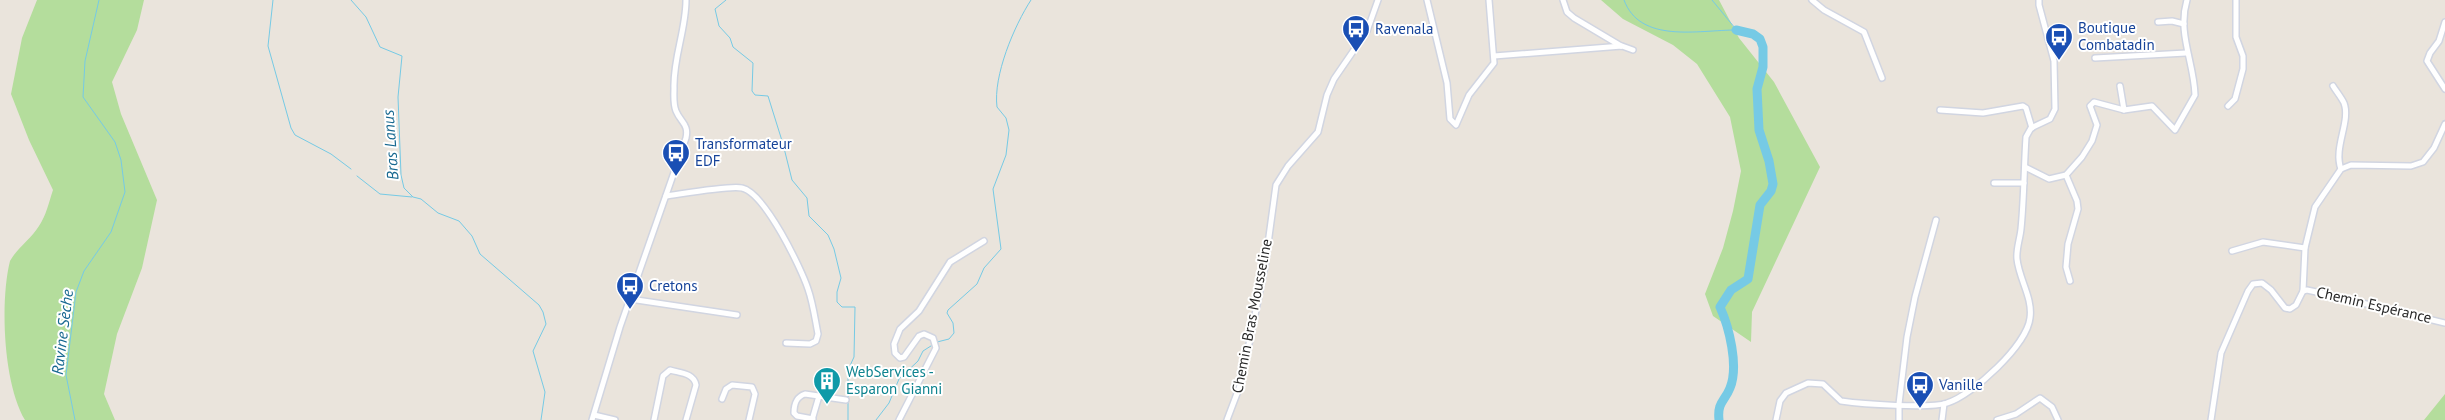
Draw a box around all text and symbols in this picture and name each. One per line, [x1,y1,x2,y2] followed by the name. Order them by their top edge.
[1341,14,1371,53] bus stop icon: Ravenala
[2078,18,2155,54] place label: Boutique Combatadin
[1375,19,1433,38] place label: Ravenala
[2044,22,2074,61] bus stop icon: Boutique Combatadin
[378,108,402,181] water label: Bras Lanus
[695,134,792,170] place label: Transformateur EDF
[661,138,691,177] bus stop icon: Transformateur EDF
[1227,237,1276,395] street label: Chemin Bras Mousseline
[615,271,645,310] bus stop icon: Cretons
[649,276,698,295] place label: Cretons
[2315,282,2434,327] street label: Chemin Espérance
[47,288,77,376] water label: Ravine Sèche
[846,362,942,398] place label: WebServices - Esparon Gianni
[812,366,842,405] building icon: WebServices - Esparon Gianni
[1905,370,1935,409] bus stop icon: Vanille
[1938,375,1983,394] place label: Vanille

